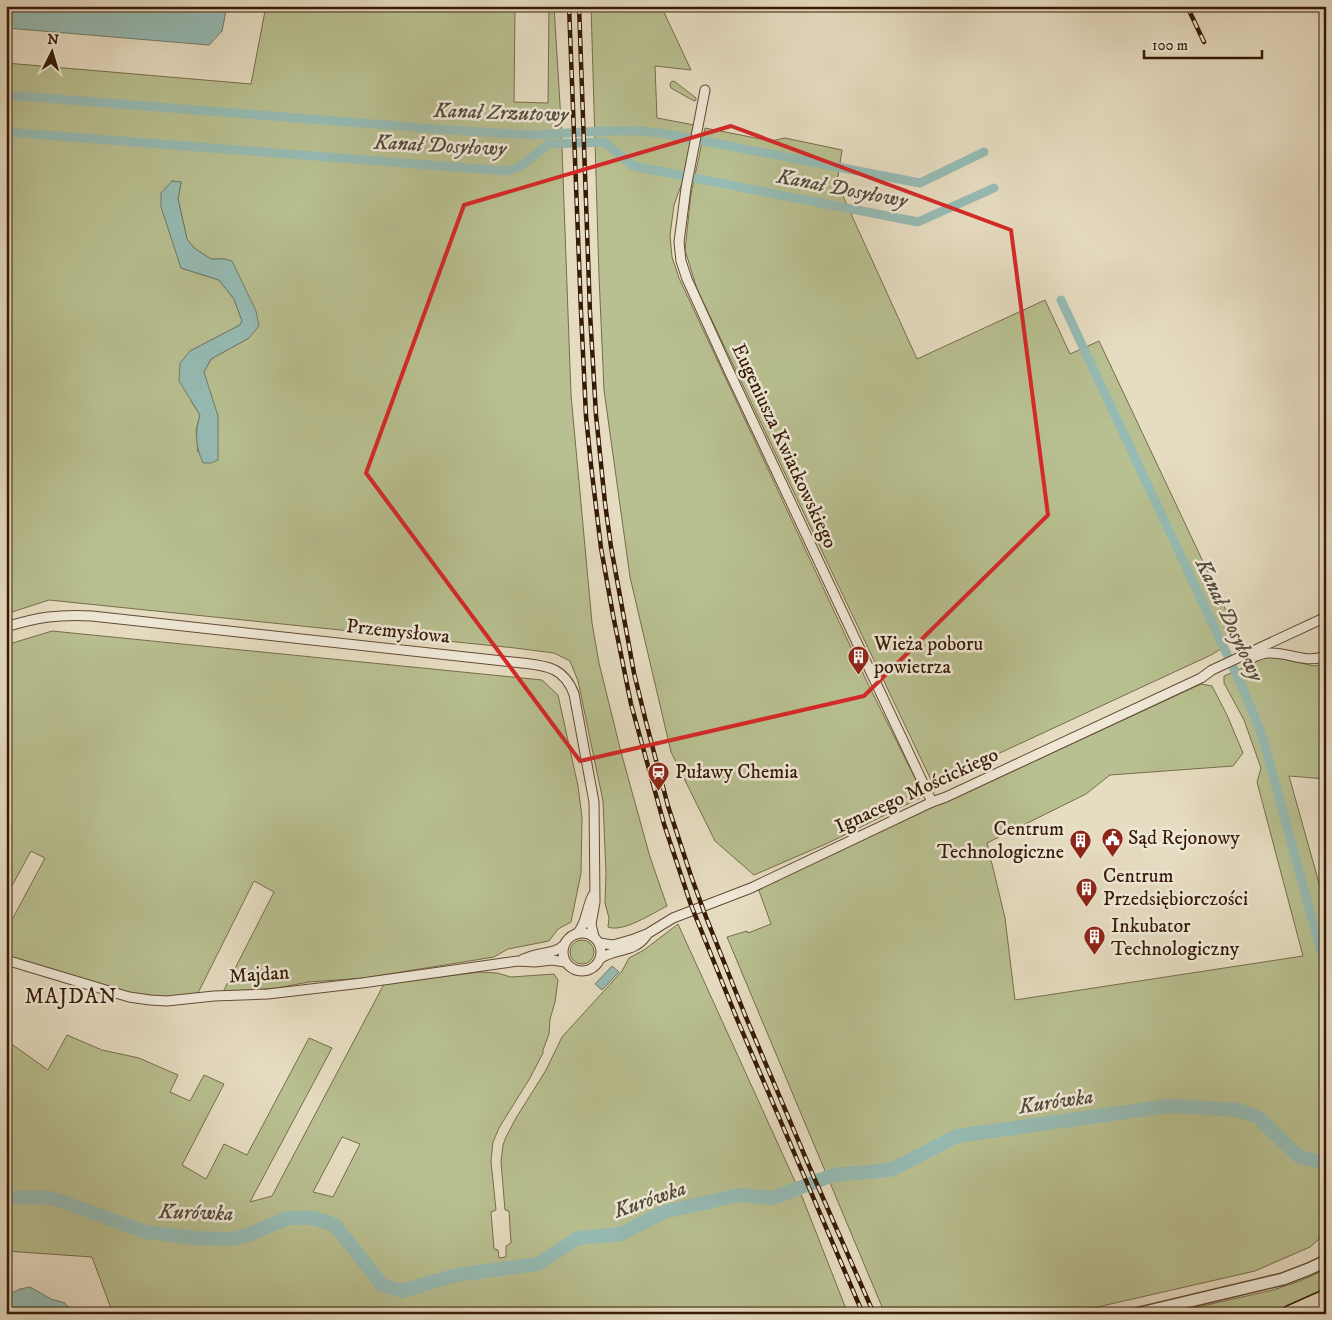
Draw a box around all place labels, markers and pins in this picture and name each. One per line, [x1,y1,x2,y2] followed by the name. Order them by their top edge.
[873,632,983,680] place label: Wieża poboru powietrza
[846,644,870,675] building icon: Wieża poboru powietrza
[647,760,671,791] station icon: Puławy Chemia
[675,760,798,785] place label: Puławy Chemia
[937,817,1064,865] place label: Centrum Technologiczne
[1100,826,1124,857] public building icon: Sąd Rejonowy
[1128,826,1240,851] place label: Sąd Rejonowy
[1068,829,1092,860] building icon: Centrum Technologiczne
[1103,864,1248,912] place label: Centrum Przedsiębiorczości
[1075,876,1099,907] building icon: Centrum Przedsiębiorczości
[1111,914,1240,962] place label: Inkubator Technologiczny
[1083,925,1107,956] building icon: Inkubator Technologiczny

